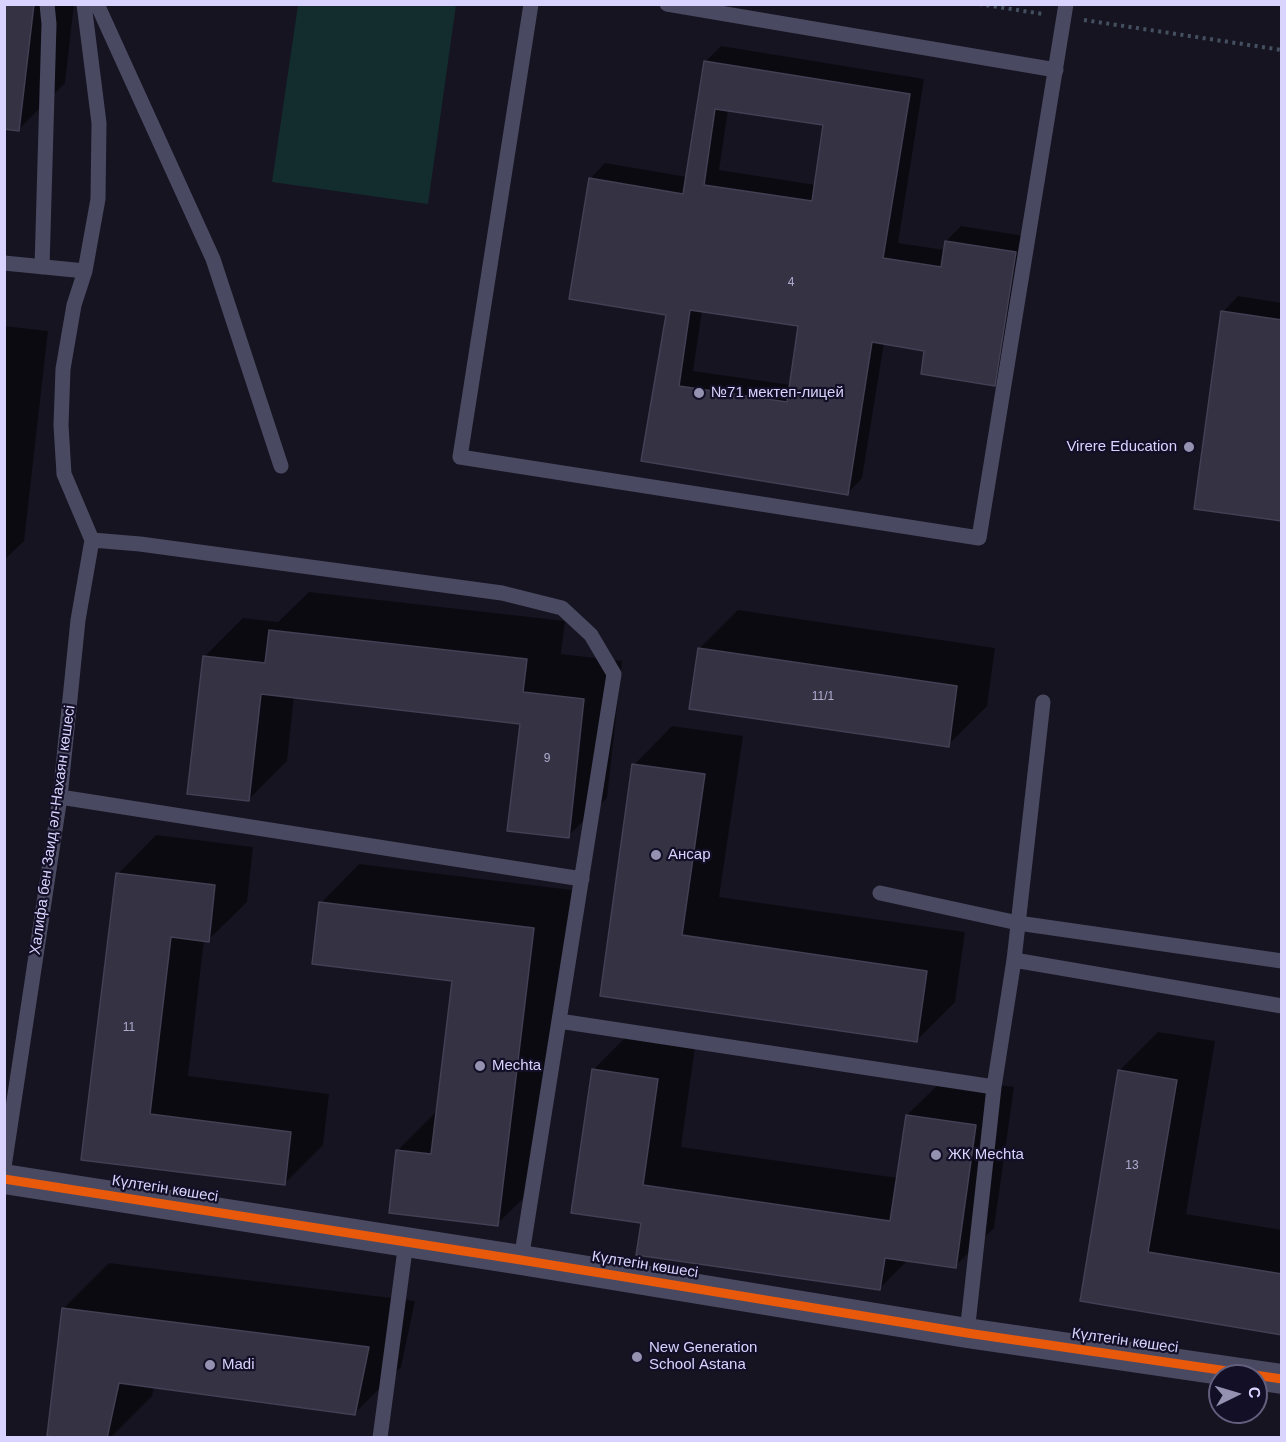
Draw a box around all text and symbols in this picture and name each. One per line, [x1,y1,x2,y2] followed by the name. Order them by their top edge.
[788,276,794,290] house number: 4
[711,384,844,402] place label: №71 мектеп-лицей
[692,386,706,400] marker: №71 мектеп-лицей
[1066,438,1177,456] place label: Virere Education
[1182,440,1196,454] marker: Virere Education
[812,690,834,704] house number: 11/1
[27,704,79,956] street label: Халифа бен Заид әл-Нахаян көшесі
[544,752,550,766] house number: 9
[668,846,710,864] place label: Ансар
[649,848,663,862] marker: Ансар
[123,1021,135,1035] house number: 11
[492,1057,541,1075] place label: Mechta
[473,1059,487,1073] marker: Mechta
[948,1146,1024,1164] place label: ЖК Mechta
[929,1148,943,1162] marker: ЖК Mechta
[1125,1159,1139,1173] house number: 13
[111,1172,219,1206] street label: Күлтегін көшесі
[591,1248,699,1282] street label: Күлтегін көшесі
[1071,1325,1179,1357] street label: Күлтегін көшесі
[649,1339,757,1374] place label: New Generation School Astana
[630,1350,644,1364] marker: New Generation School Astana
[222,1356,255,1374] place label: Madi
[203,1358,217,1372] marker: Madi
[1208,1364,1268,1424] north arrow
[1245,1386,1263,1399] text: С

